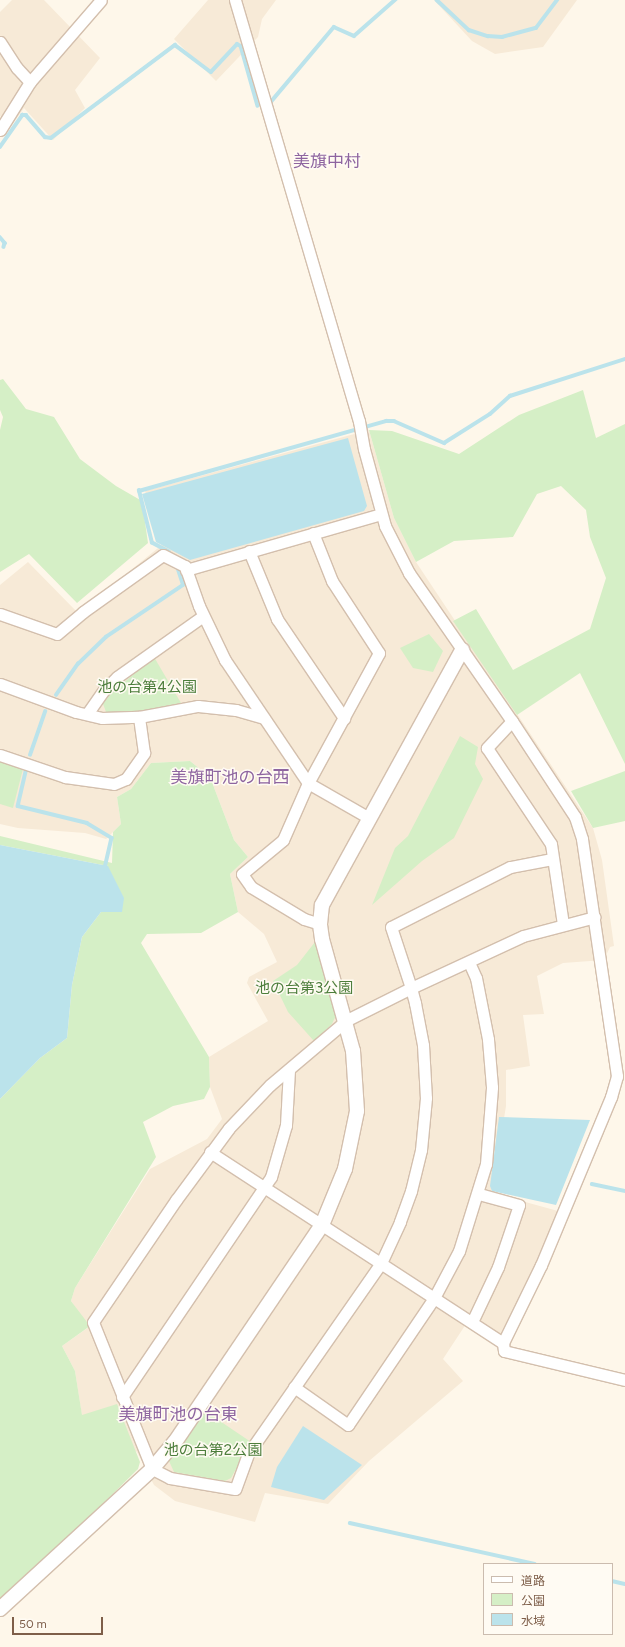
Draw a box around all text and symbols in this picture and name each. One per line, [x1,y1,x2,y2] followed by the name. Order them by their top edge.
[293,152,361,172] district label: 美旗中村
[97,679,197,697] park label: 池の台第4公園
[171,768,289,788] district label: 美旗町池の台西
[255,980,353,998] park label: 池の台第3公園
[119,1405,237,1425] district label: 美旗町池の台東
[164,1442,262,1460] park label: 池の台第2公園
[483,1563,613,1635] legend
[521,1574,545,1588] text: 道路
[521,1594,545,1608] text: 公園
[14,1609,105,1635] scale bar
[521,1614,545,1628] text: 水域
[19,1617,47,1631] text: 50 m

